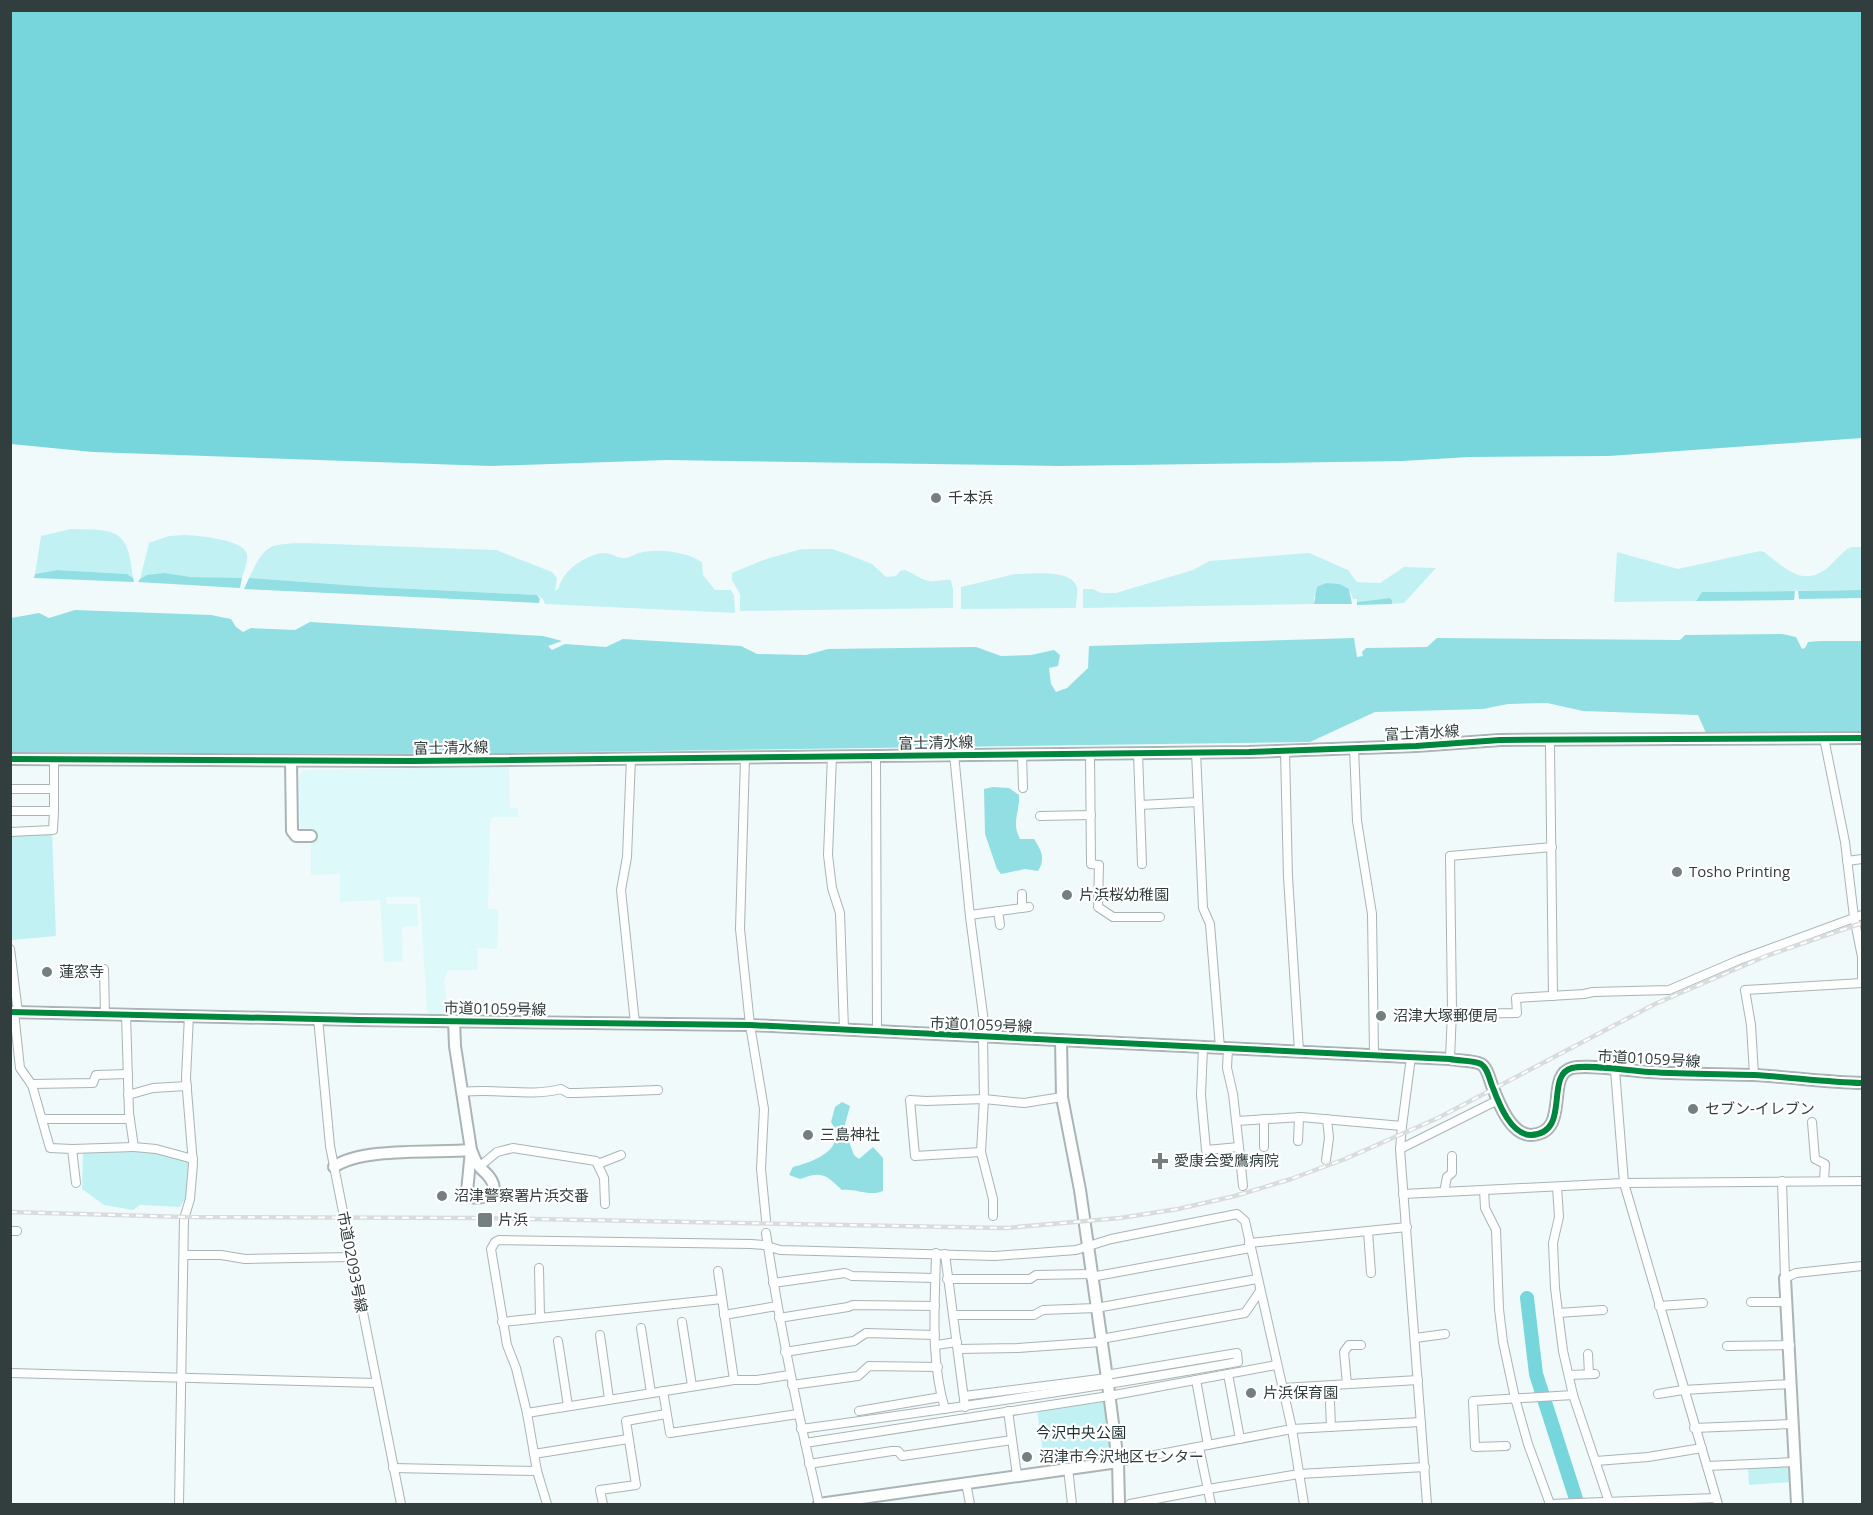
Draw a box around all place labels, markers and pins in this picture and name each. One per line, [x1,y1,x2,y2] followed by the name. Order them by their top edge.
[948,487,993,507] place label: 千本浜
[929,491,943,505] marker: 千本浜
[1689,861,1790,881] place label: Tosho Printing
[1670,865,1684,879] marker: Tosho Printing
[1079,884,1169,904] place label: 片浜桜幼稚園
[1060,888,1074,902] marker: 片浜桜幼稚園
[59,961,104,981] place label: 蓮窓寺
[40,965,54,979] marker: 蓮窓寺
[1393,1005,1498,1025] place label: 沼津大塚郵便局
[1374,1009,1388,1023] marker: 沼津大塚郵便局
[1705,1098,1815,1118] place label: セブン-イレブン
[1686,1102,1700,1116] marker: セブン-イレブン
[820,1124,880,1144] place label: 三島神社
[801,1128,815,1142] marker: 三島神社
[1174,1150,1279,1170] place label: 愛康会愛鷹病院
[1151,1152,1169,1170] marker: 愛康会愛鷹病院
[454,1185,589,1205] place label: 沼津警察署片浜交番
[435,1189,449,1203] marker: 沼津警察署片浜交番
[498,1209,528,1229] place label: 片浜
[476,1211,494,1229] marker: 片浜
[1263,1382,1338,1402] place label: 片浜保育園
[1244,1386,1258,1400] marker: 片浜保育園
[1039,1446,1204,1466] place label: 沼津市今沢地区センター
[1020,1450,1034,1464] marker: 沼津市今沢地区センター

